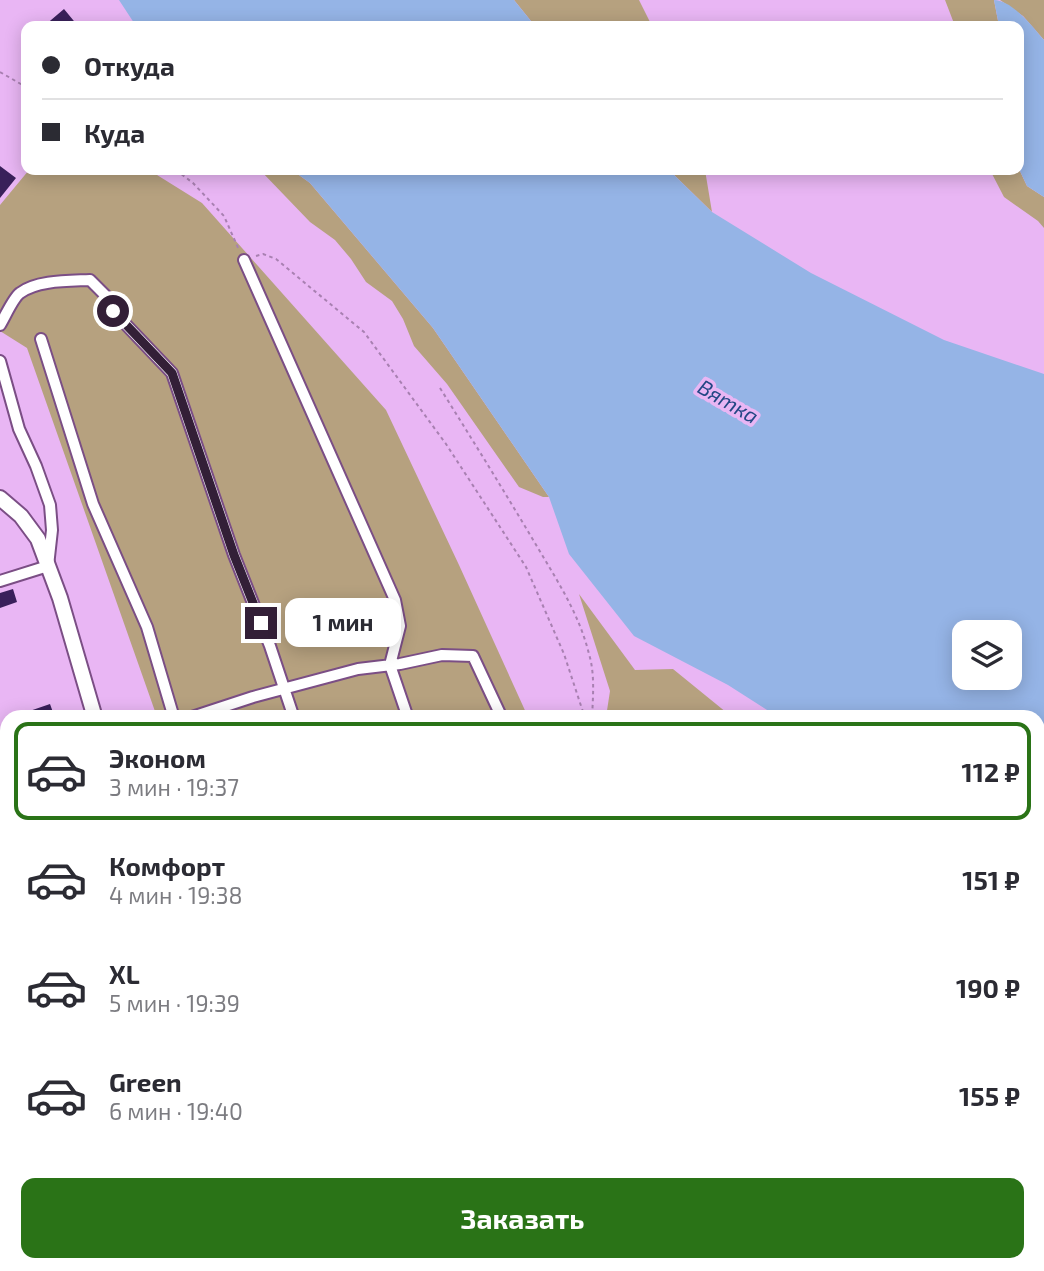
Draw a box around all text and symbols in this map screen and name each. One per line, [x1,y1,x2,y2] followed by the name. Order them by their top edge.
[84,50,175,81] text: Откуда
[84,117,145,148] text: Куда
[97,295,129,327] route start
[694,373,764,428] water label: Вятка
[286,598,401,648] callout: 1 мин
[245,607,277,639] route end
[313,608,373,636] text: 1 мин
[952,620,1022,690] map controls
[952,620,1022,690] button: layers
[25,740,88,803] icon: car
[109,742,206,773] text: Эконом
[961,756,1020,787] text: 112 ₽
[109,773,239,801] text: 3 мин · 19:37
[25,848,88,911] icon: car
[109,850,225,881] text: Комфорт
[962,864,1020,895] text: 151 ₽
[109,881,243,909] text: 4 мин · 19:38
[25,956,88,1019] icon: car
[109,958,140,989] text: XL
[956,972,1020,1003] text: 190 ₽
[109,989,240,1017] text: 5 мин · 19:39
[25,1064,88,1127] icon: car
[109,1066,182,1097] text: Green
[959,1080,1020,1111] text: 155 ₽
[109,1097,243,1125] text: 6 мин · 19:40
[21,1178,1024,1258] button: Заказать

